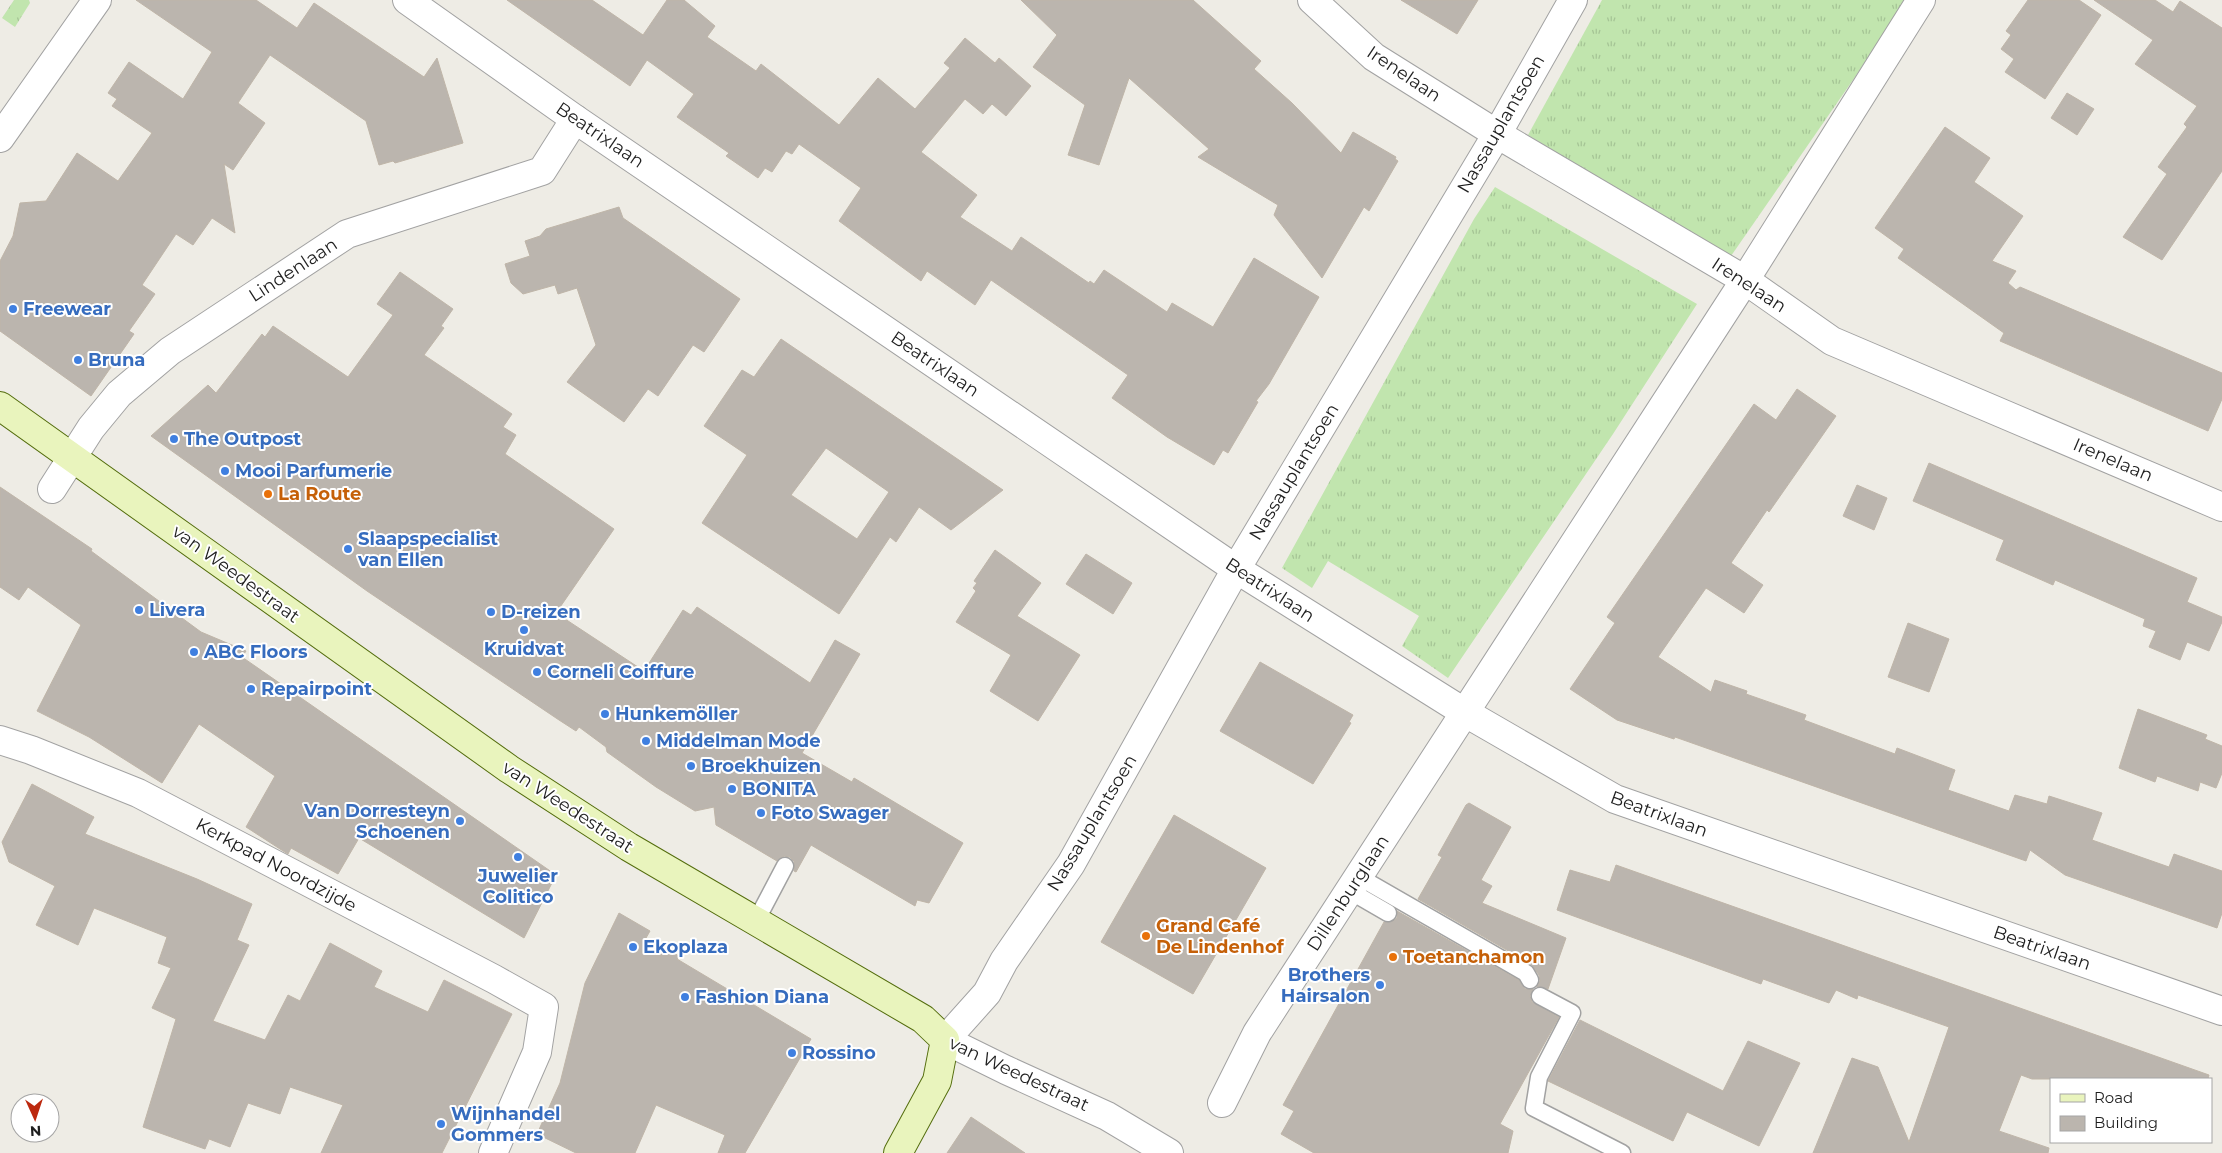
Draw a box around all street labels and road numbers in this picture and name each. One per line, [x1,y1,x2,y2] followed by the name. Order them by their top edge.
[1363,41,1445,107] street label: Irenelaan
[1453,51,1549,197] street label: Nassauplantsoen
[552,97,648,173] street label: Beatrixlaan
[245,233,341,307] street label: Lindenlaan
[1708,253,1790,317] street label: Irenelaan
[887,326,983,402] street label: Beatrixlaan
[1244,400,1344,544] street label: Nassauplantsoen
[2070,433,2156,487] street label: Irenelaan
[168,520,304,628] street label: van Weedestraat
[1221,553,1319,627] street label: Beatrixlaan
[1042,751,1142,895] street label: Nassauplantsoen
[498,756,638,858] street label: van Weedestraat
[1607,786,1711,842] street label: Beatrixlaan
[192,813,360,917] street label: Kerkpad Noordzijde
[1302,831,1394,955] street label: Dillenburglaan
[1990,921,2094,975] street label: Beatrixlaan
[946,1032,1092,1116] street label: van Weedestraat

